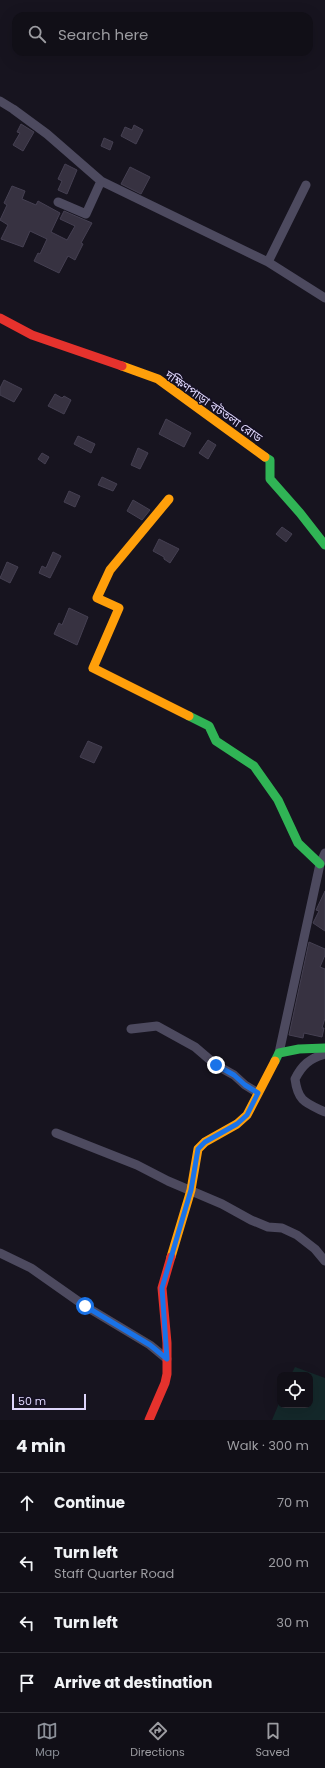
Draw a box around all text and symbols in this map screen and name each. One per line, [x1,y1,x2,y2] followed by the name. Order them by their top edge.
[12,12,313,56] search box
[26,23,48,45] icon: search
[58,24,148,45] text: Search here
[161,366,266,446] street label: দক্ষিণপাড়া বটতলা রোড
[207,1056,225,1074] route end
[76,1297,94,1315] route start
[277,1372,313,1408] map controls
[277,1372,313,1408] button: locate
[12,1392,86,1411] scale bar
[18,1393,46,1409] text: 50 m
[16,1434,66,1458] text: 4 min
[227,1436,309,1455] text: Walk · 300 m
[16,1492,38,1514] icon: ahead
[54,1492,125,1513] text: Continue
[277,1493,309,1512] text: 70 m
[54,1542,118,1563] text: Turn left
[16,1552,38,1574] icon: left
[268,1553,309,1572] text: 200 m
[54,1564,174,1583] text: Staff Quarter Road
[16,1612,38,1634] icon: left
[54,1612,118,1633] text: Turn left
[276,1613,309,1632] text: 30 m
[16,1672,38,1694] icon: arrive
[54,1672,212,1693] text: Arrive at destination
[35,1720,60,1761] tab: Map
[130,1720,185,1761] tab: Directions
[255,1720,290,1761] tab: Saved

